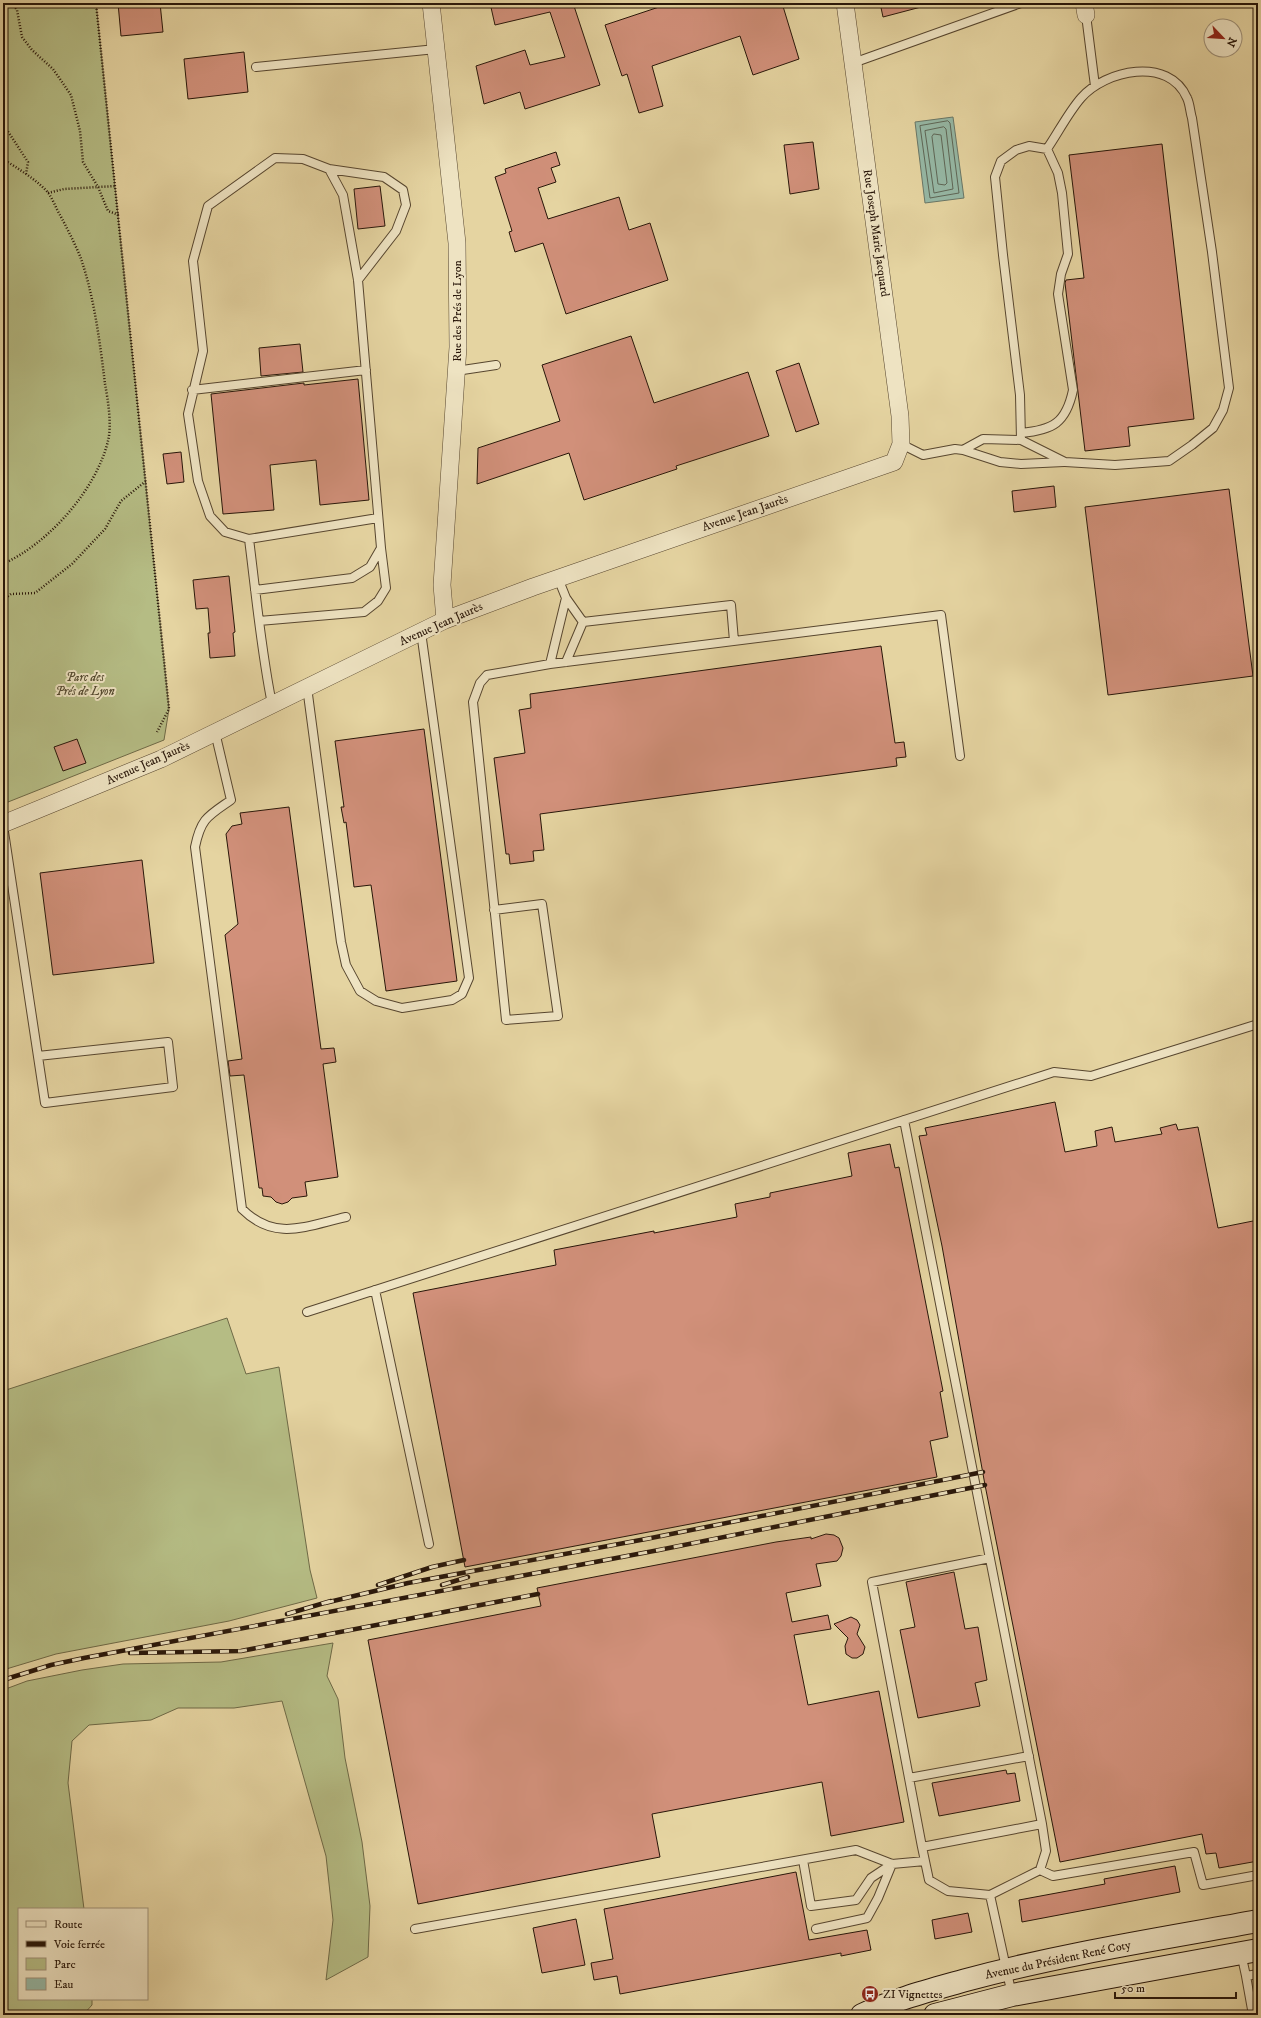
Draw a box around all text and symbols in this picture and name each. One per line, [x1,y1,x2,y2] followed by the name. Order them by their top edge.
[1203,18,1243,58] north arrow
[1223,35,1239,49] text: N
[860,168,892,298] street label: Rue Joseph Marie Jacquard
[450,259,465,362] street label: Rue des Prés de Lyon
[700,491,790,535] street label: Avenue Jean Jaurès
[397,599,485,649] street label: Avenue Jean Jaurès
[55,670,115,699] park label: Parc des Prés de Lyon
[104,738,192,788] street label: Avenue Jean Jaurès
[18,1908,148,2000] legend
[54,1917,82,1932] text: Route
[53,1937,105,1952] text: Voie ferrée
[984,1937,1133,1983] street label: Avenue du Président René Coty
[54,1957,76,1972] text: Parc
[1115,1974,1236,2000] scale bar
[54,1977,74,1992] text: Eau
[1121,1981,1145,1996] text: 50 m
[860,1984,880,2004] bus stop icon: ZI Vignettes
[883,1987,943,2002] place label: ZI Vignettes

